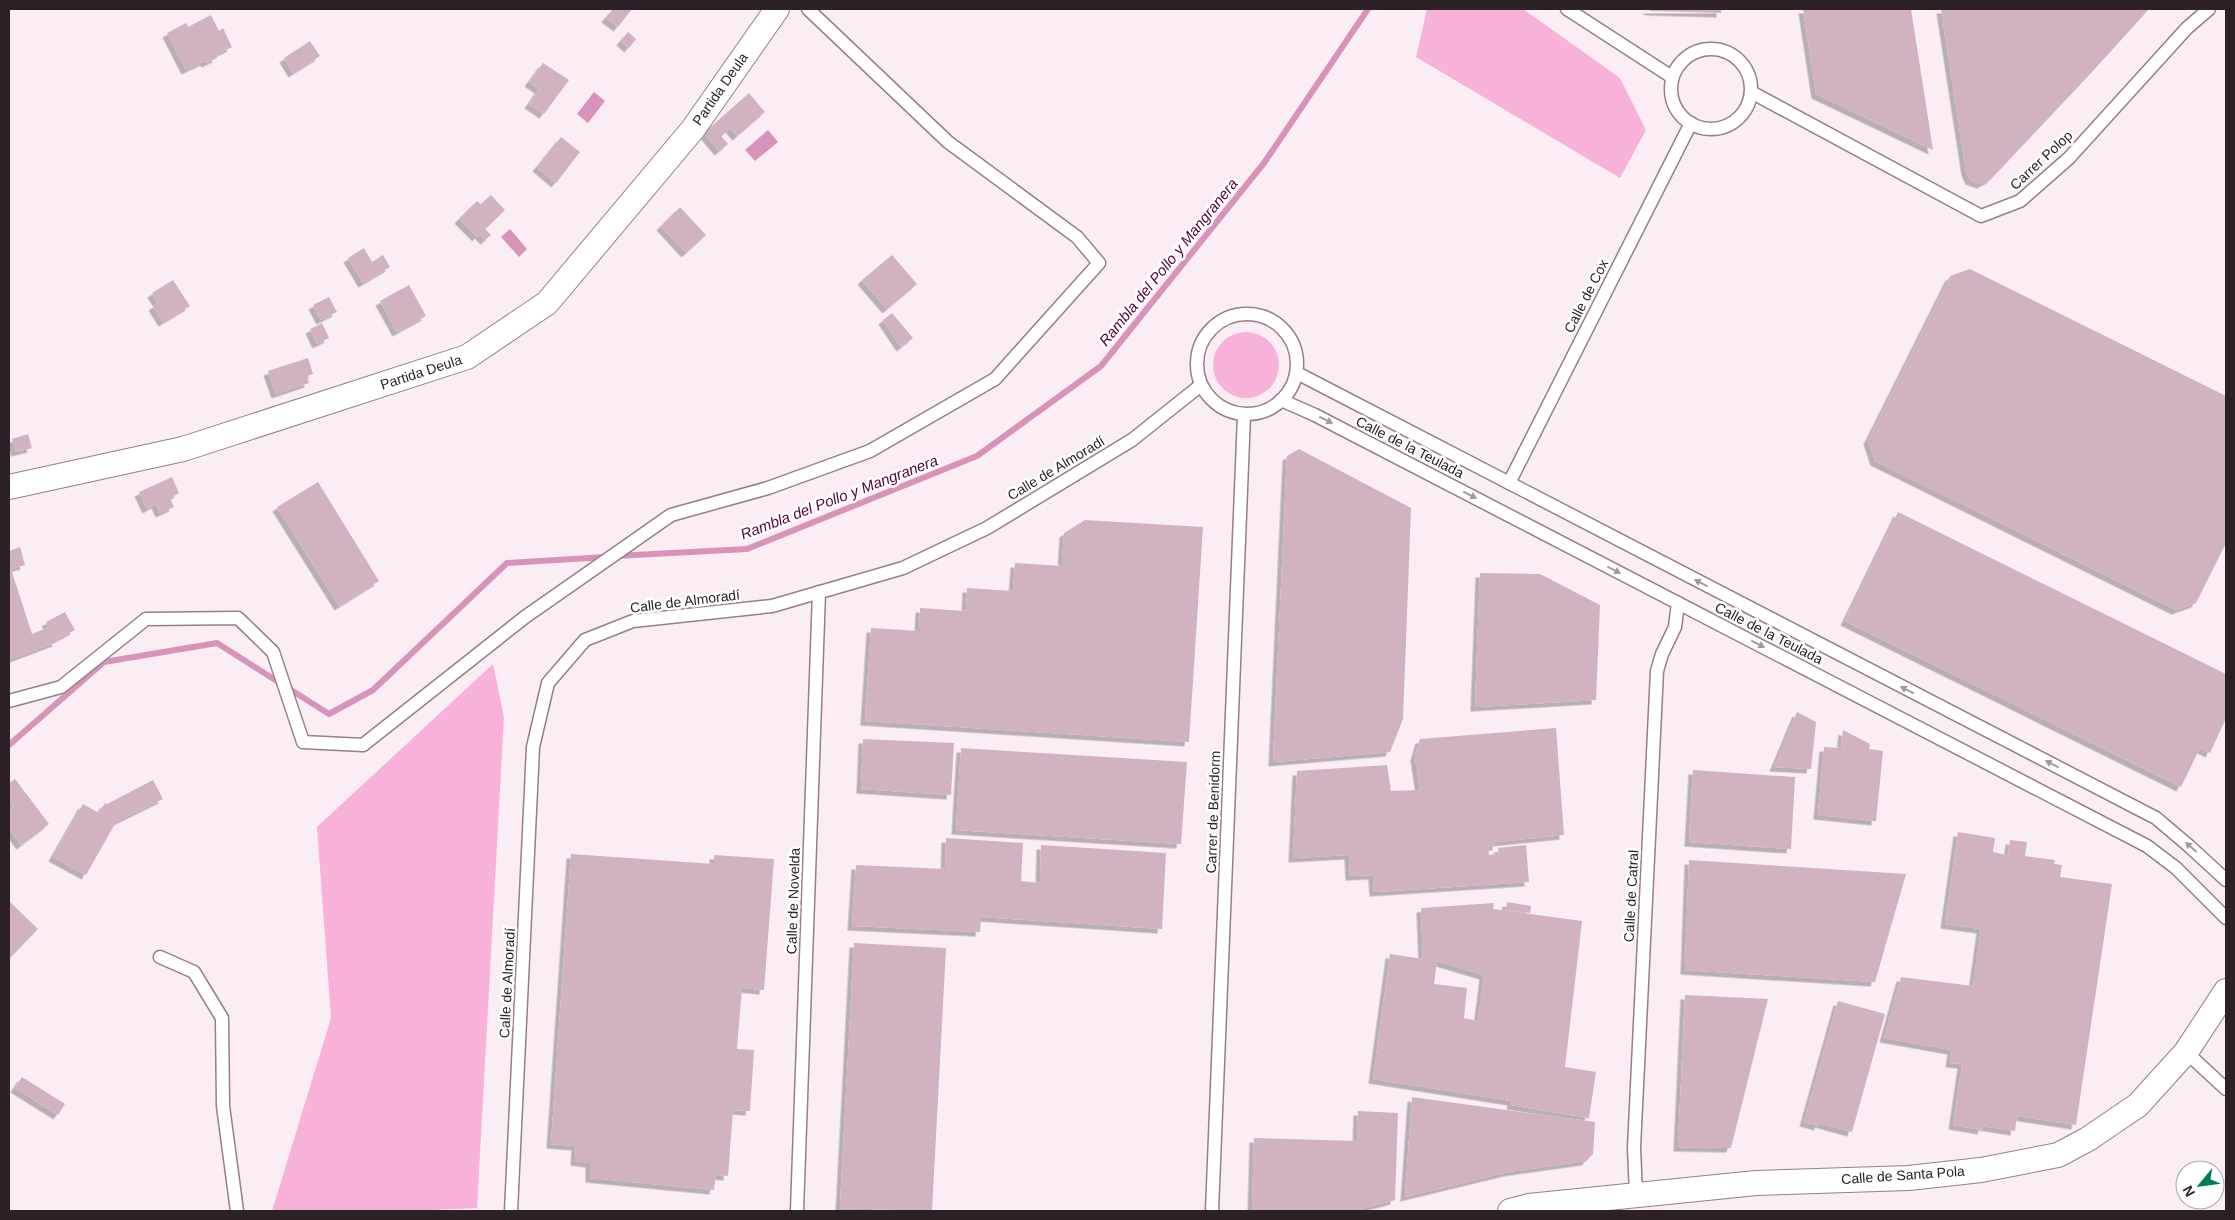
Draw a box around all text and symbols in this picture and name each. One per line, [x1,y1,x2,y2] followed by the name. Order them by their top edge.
[689,49,751,128] street label: Partida Deula
[2007,127,2076,193] street label: Carrer Polop
[1095,175,1241,349] water label: Rambla del Pollo y Mangranera
[1561,257,1611,335] street label: Calle de Cox
[378,351,464,393] street label: Partida Deula
[1353,413,1467,481] street label: Calle de la Teulada
[1318,416,1333,424] one-way arrow
[1005,433,1108,503] street label: Calle de Almoradí
[738,451,940,543] water label: Rambla del Pollo y Mangranera
[1463,491,1477,499] one-way arrow
[1607,566,1621,574] one-way arrow
[1694,579,1708,587] one-way arrow
[629,586,741,616] street label: Calle de Almoradí
[1712,599,1826,667] street label: Calle de la Teulada
[1751,640,1766,648] one-way arrow
[1900,686,1915,694] one-way arrow
[1203,750,1223,874] street label: Carrer de Benidorm
[2045,760,2059,768] one-way arrow
[2185,841,2197,853] one-way arrow
[783,847,803,955] street label: Calle de Novelda
[1621,849,1641,943] street label: Calle de Catral
[496,927,518,1039] street label: Calle de Almoradí
[2175,1160,2225,1210] north arrow
[1841,1163,1965,1187] street label: Calle de Santa Pola
[2179,1183,2198,1200] text: N

